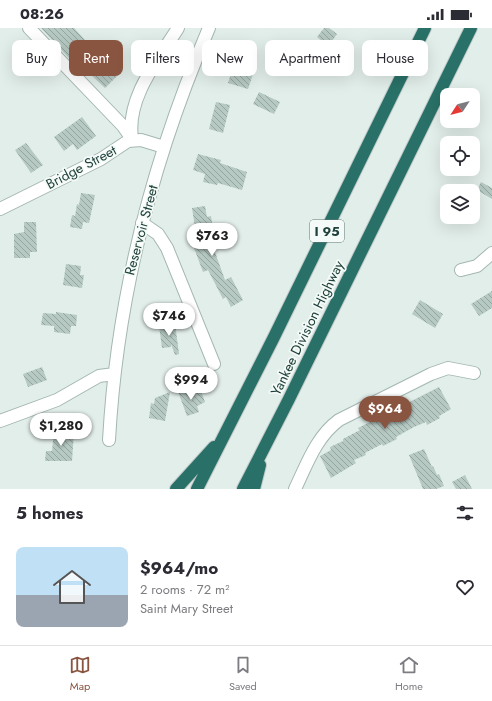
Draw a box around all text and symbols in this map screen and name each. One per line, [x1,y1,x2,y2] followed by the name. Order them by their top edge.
[20,3,64,25] text: 08:26
[12,40,61,76] chip: Buy
[69,40,123,76] chip: Rent
[131,40,194,76] chip: Filters
[202,40,257,76] chip: New
[265,40,354,76] chip: Apartment
[362,40,428,76] chip: House
[440,88,480,128] north arrow
[440,88,480,224] map controls
[440,136,480,176] button: locate
[42,140,120,194] street label: Bridge Street
[119,182,163,277] street label: Reservoir Street
[440,184,480,224] button: layers
[310,220,344,242] road number: I 95
[188,223,236,257] pin: $763
[196,226,228,245] text: $763
[266,256,349,399] street label: Yankee Division Highway
[145,303,193,337] pin: $746
[152,306,186,325] text: $746
[167,367,215,401] pin: $994
[174,370,208,389] text: $994
[361,396,409,430] pin: $964
[368,399,402,418] text: $964
[28,413,94,447] pin: $1,280
[39,416,83,435] text: $1,280
[16,501,83,525] text: 5 homes
[454,502,476,524] icon: filters
[140,556,218,580] text: $964/mo
[48,563,96,611] icon: home
[454,576,476,598] icon: heart
[140,580,230,599] text: 2 rooms · 72 m²
[140,599,233,618] text: Saint Mary Street
[69,654,91,694] tab: Map
[229,654,257,694] tab: Saved
[395,654,423,694] tab: Home

